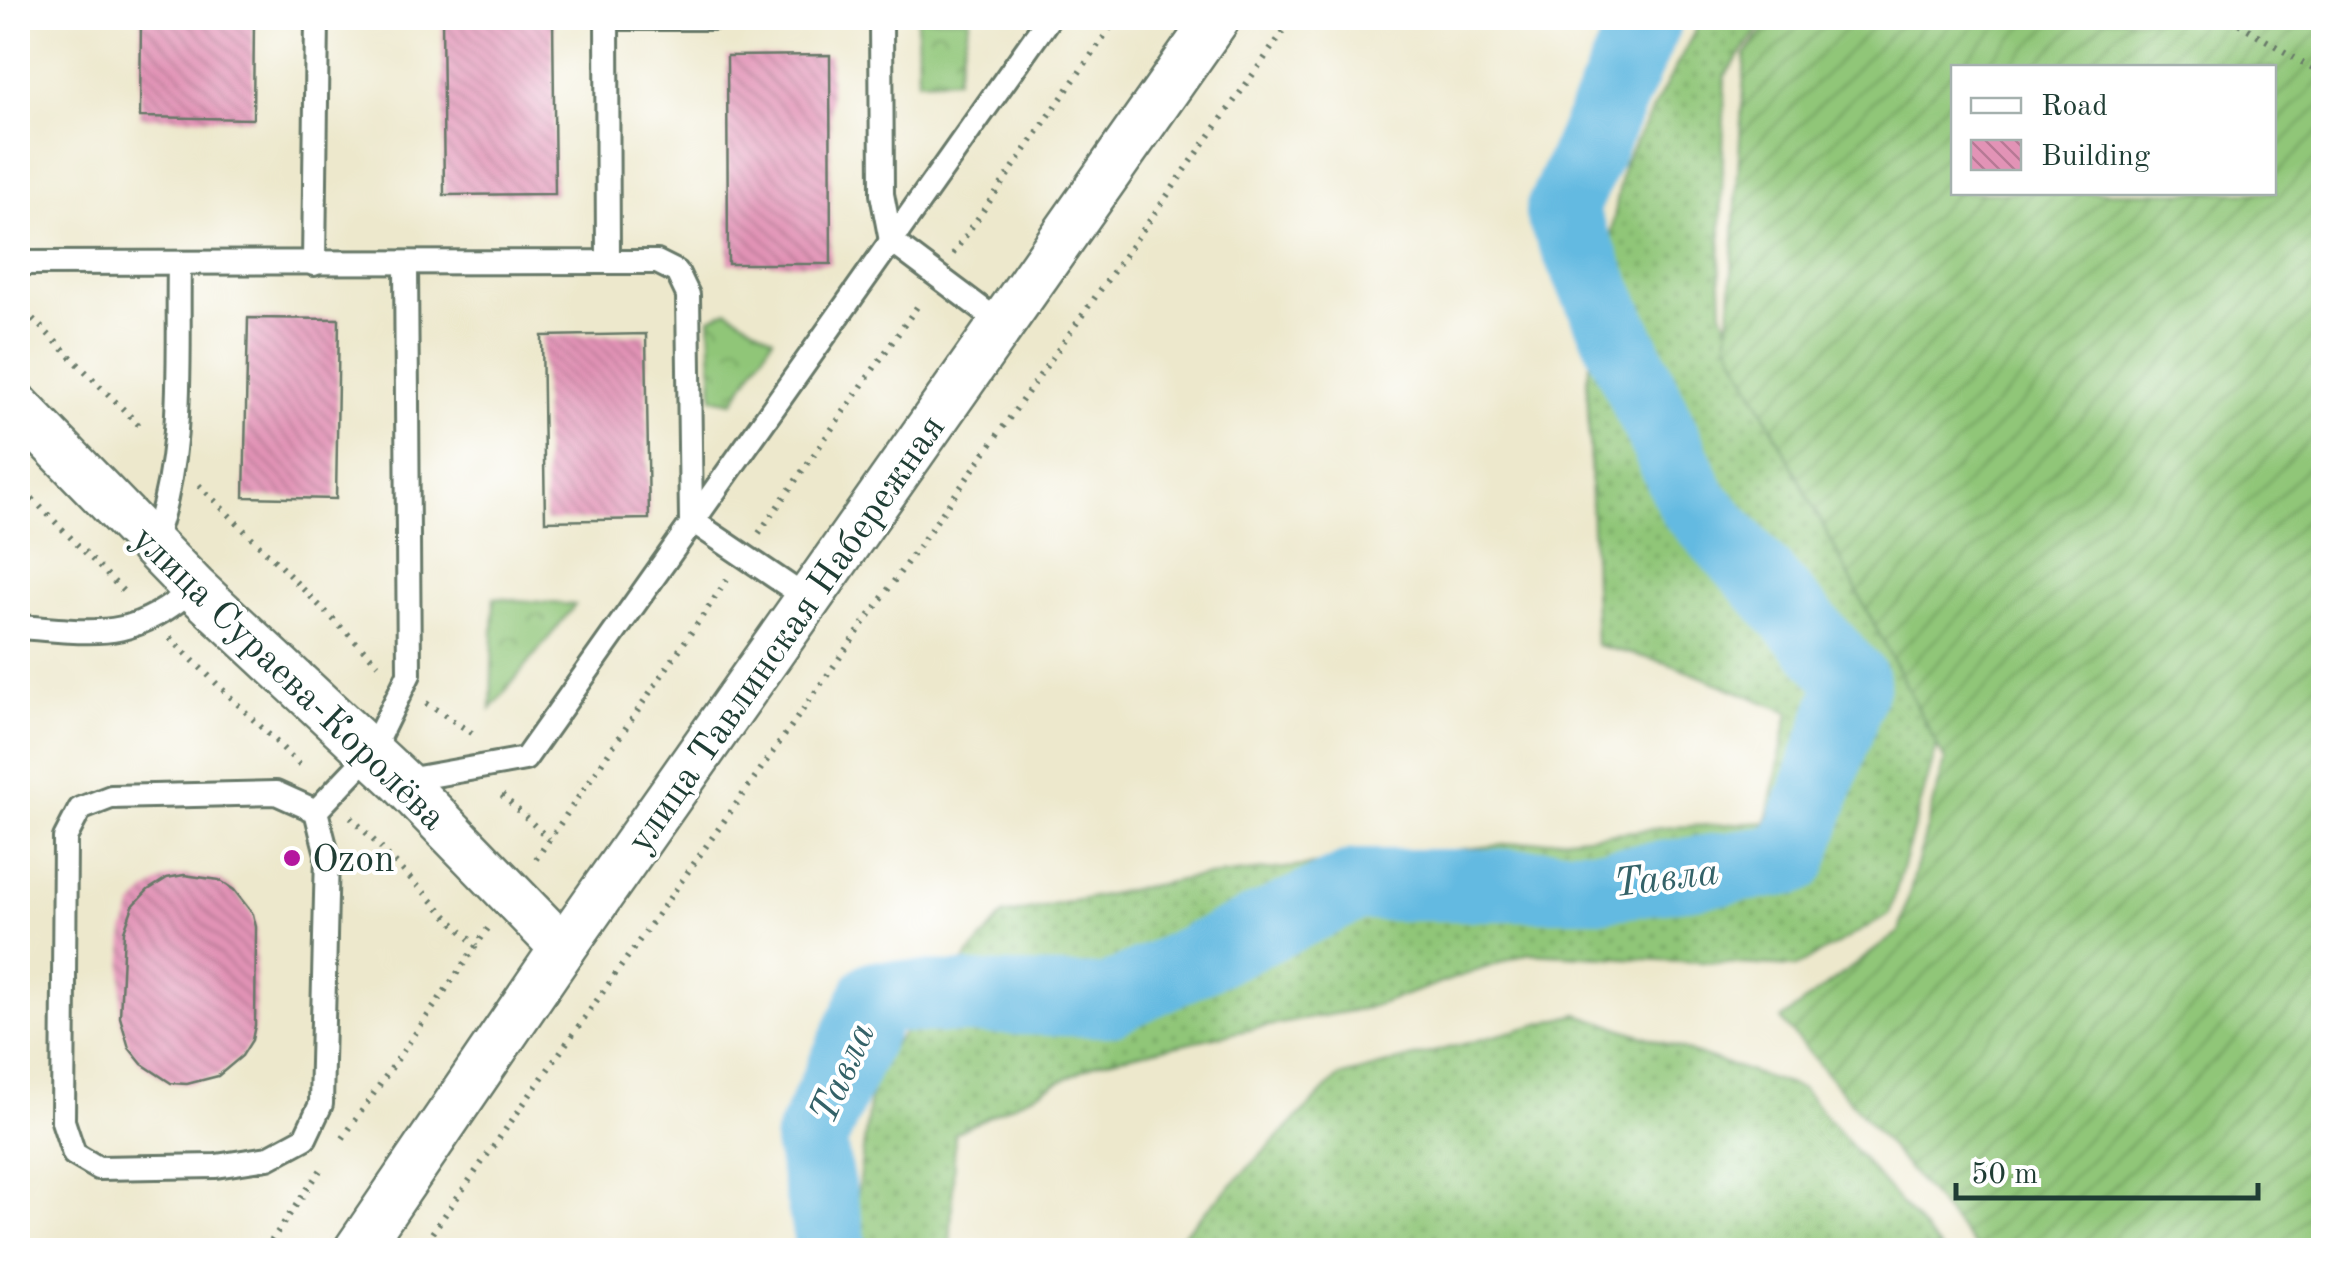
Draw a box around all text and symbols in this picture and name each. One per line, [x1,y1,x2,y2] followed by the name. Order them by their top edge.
[1951,65,2276,195] legend
[2041,92,2108,122] text: Road
[2041,142,2150,172] text: Building
[622,409,953,860] street label: улица Тавлинская Набережная
[124,520,452,839] street label: улица Сураева-Королёва
[312,842,395,880] place label: Ozon
[281,847,303,869] marker: Ozon
[1612,854,1721,906] water label: Тавла
[805,1017,884,1130] water label: Тавла
[1956,1138,2258,1200] scale bar
[1971,1160,2038,1190] text: 50 m

